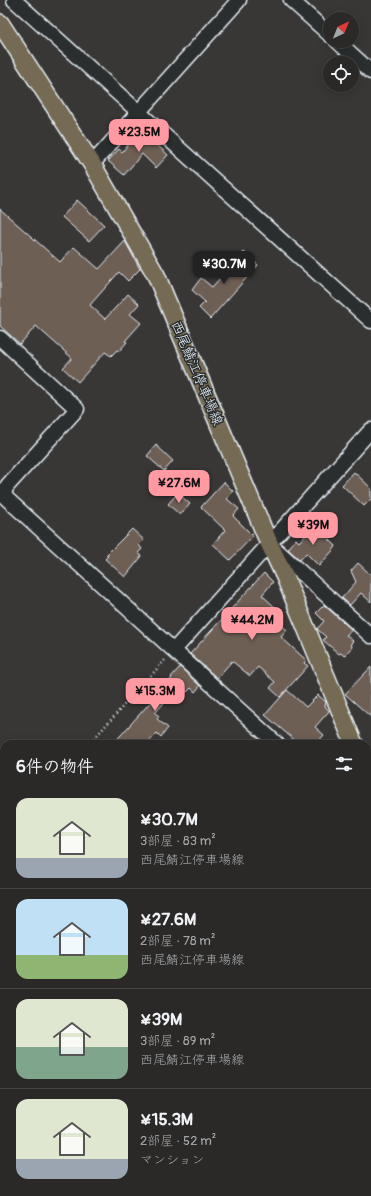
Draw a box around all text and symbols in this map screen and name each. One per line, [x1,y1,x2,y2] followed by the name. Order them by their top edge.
[323,12,359,48] north arrow
[323,12,359,92] map controls
[323,56,359,92] button: locate
[106,119,172,153] pin: ¥23.5M
[118,124,160,140] text: ¥23.5M
[191,251,257,285] pin: ¥30.7M
[202,256,246,272] text: ¥30.7M
[167,318,227,428] street label: 西尾鯖江停車場線
[146,470,212,504] pin: ¥27.6M
[158,475,200,491] text: ¥27.6M
[289,512,337,546] pin: ¥39M
[297,517,329,533] text: ¥39M
[219,607,285,641] pin: ¥44.2M
[230,612,274,628] text: ¥44.2M
[122,678,188,712] pin: ¥15.3M
[135,683,175,699] text: ¥15.3M
[333,753,355,775] icon: filters
[16,756,94,777] text: 6件の物件
[140,809,198,830] text: ¥30.7M
[48,814,96,862] icon: home
[140,833,216,849] text: 3部屋 · 83 m²
[140,852,244,868] text: 西尾鯖江停車場線
[140,909,196,930] text: ¥27.6M
[48,915,96,963] icon: home
[140,933,215,949] text: 2部屋 · 78 m²
[140,952,244,968] text: 西尾鯖江停車場線
[140,1009,182,1030] text: ¥39M
[48,1015,96,1063] icon: home
[140,1033,215,1049] text: 3部屋 · 89 m²
[140,1052,244,1068] text: 西尾鯖江停車場線
[140,1109,193,1130] text: ¥15.3M
[48,1115,96,1163] icon: home
[140,1133,216,1149] text: 2部屋 · 52 m²
[140,1152,204,1168] text: マンション

